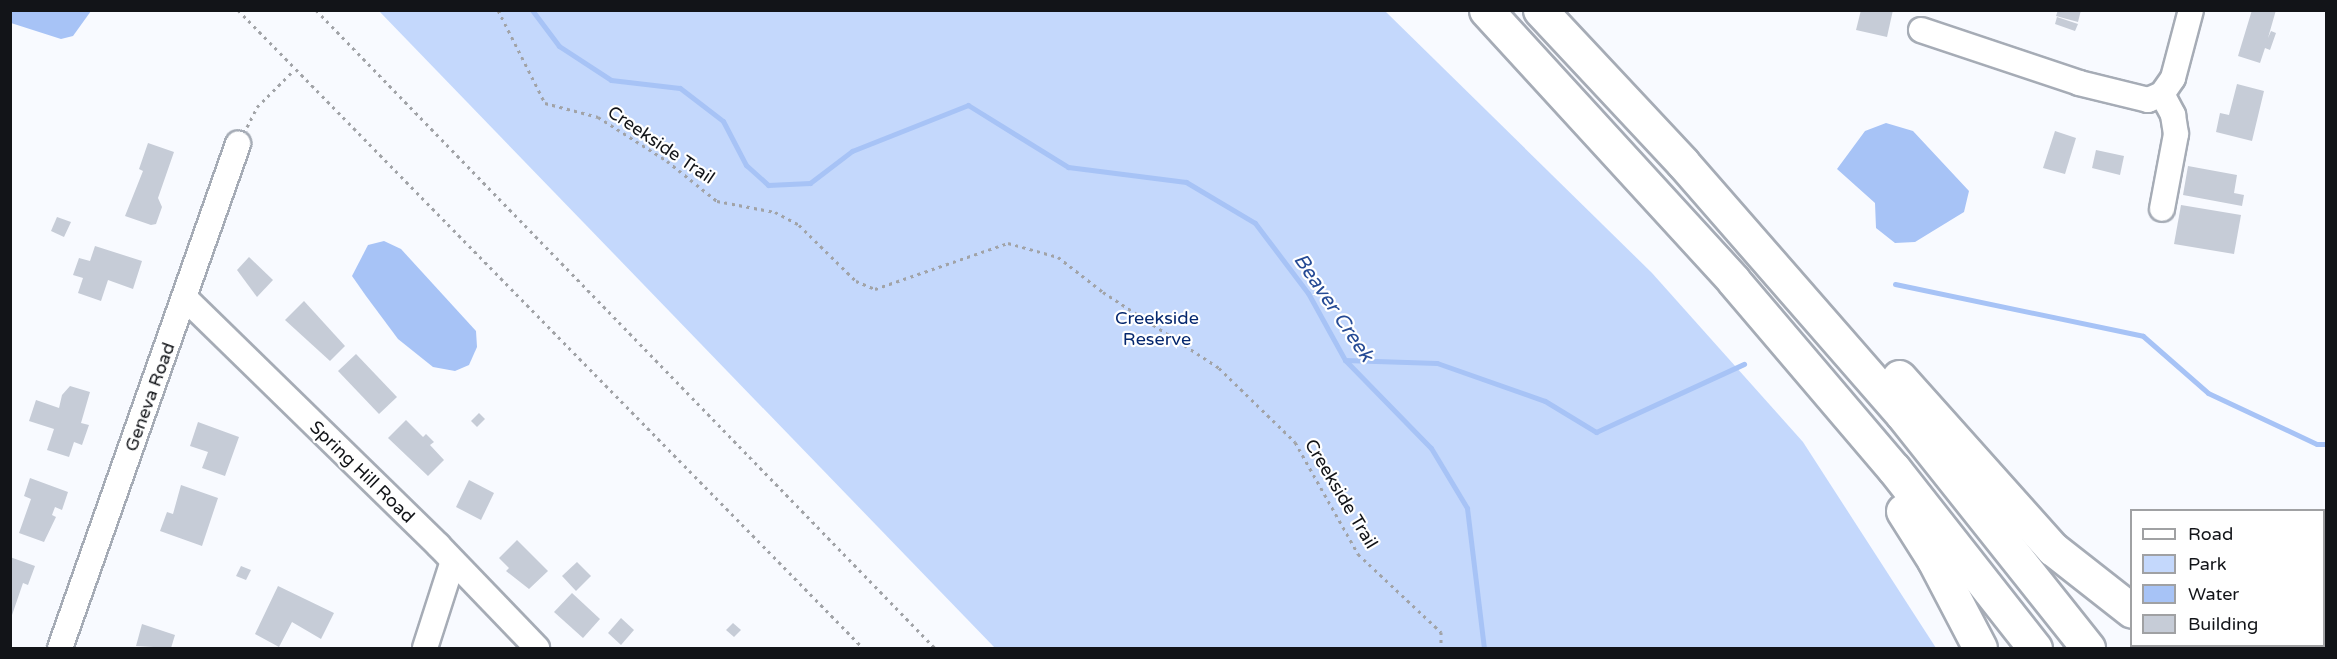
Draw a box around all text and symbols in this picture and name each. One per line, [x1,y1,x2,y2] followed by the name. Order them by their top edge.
[603,101,719,189] street label: Creekside Trail
[1288,249,1378,367] water label: Beaver Creek
[1115,308,1199,350] park label: Creekside Reserve
[120,340,180,454] street label: Geneva Road
[305,416,419,528] street label: Spring Hill Road
[1300,435,1382,553] street label: Creekside Trail
[2130,509,2325,647] legend
[2188,523,2233,545] text: Road
[2188,553,2226,575] text: Park
[2188,583,2239,605] text: Water
[2188,613,2258,635] text: Building

